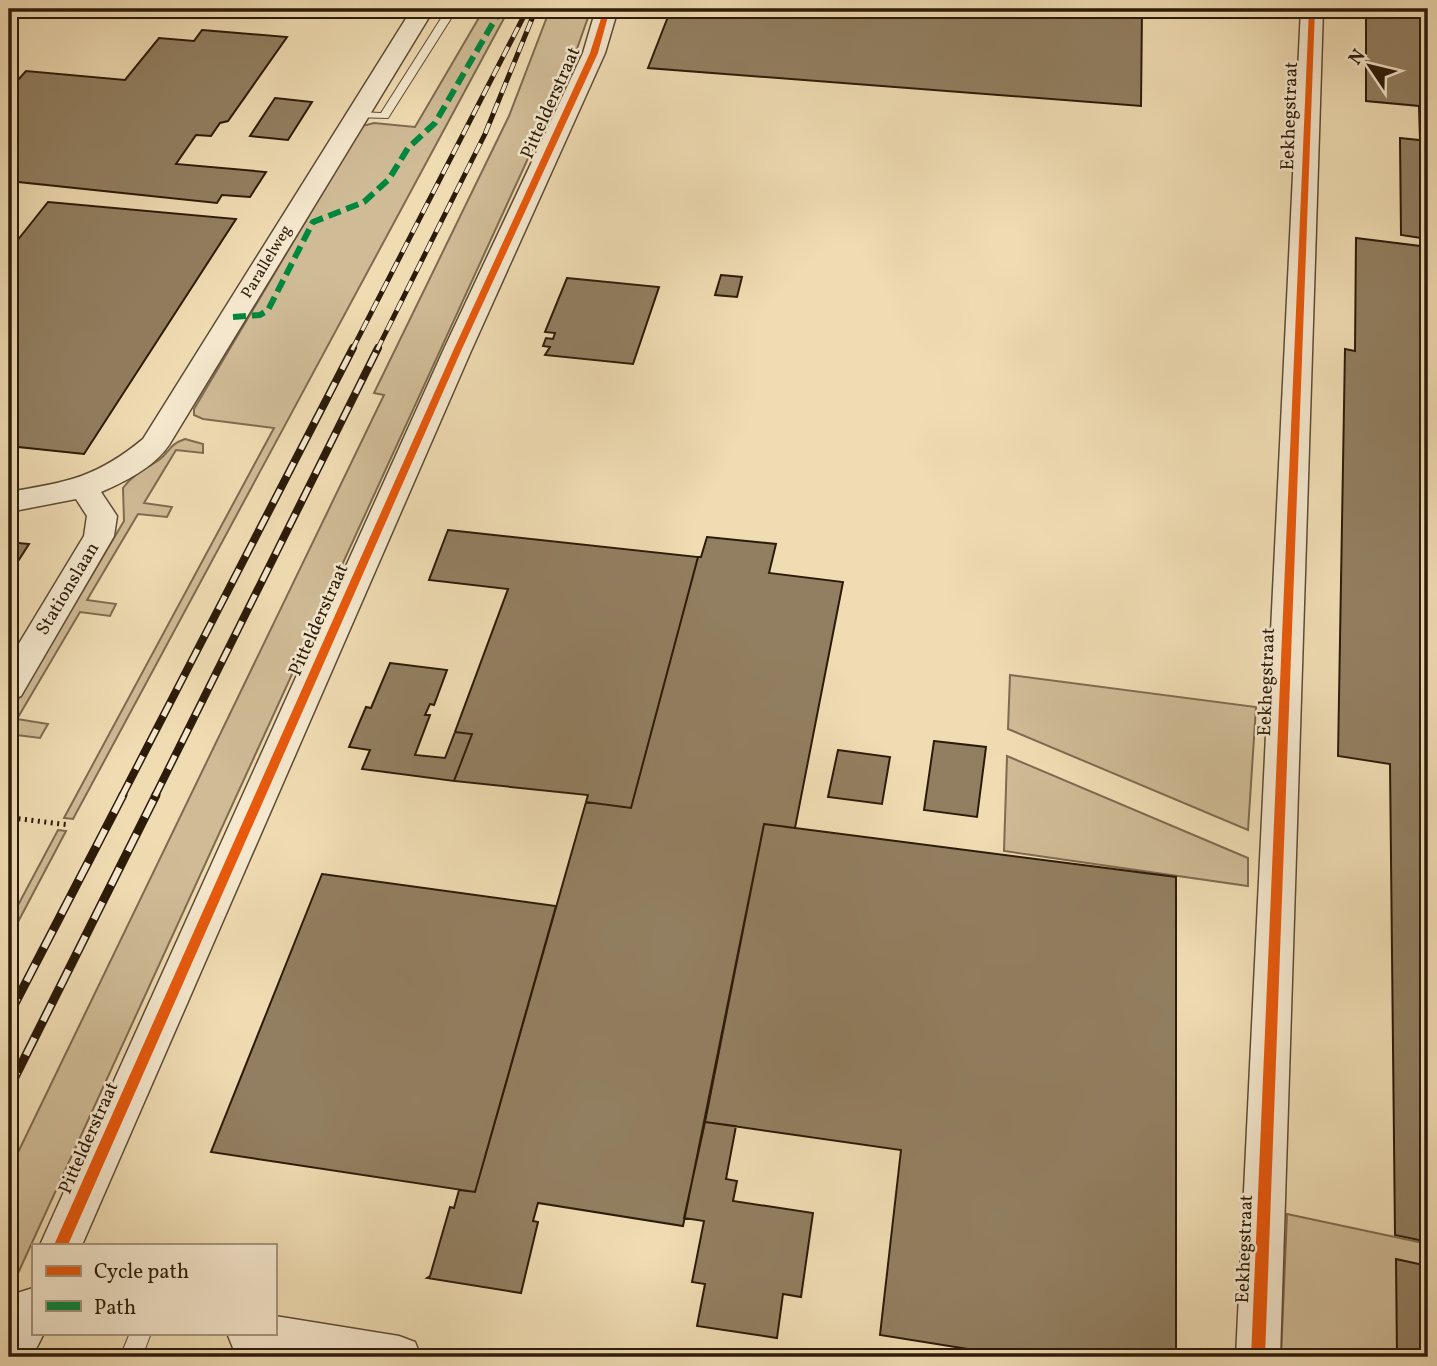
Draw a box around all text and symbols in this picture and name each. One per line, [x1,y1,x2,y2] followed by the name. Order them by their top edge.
[1336,32,1406,102] north arrow
[515,43,587,163] street label: Pittelderstraat
[1343,44,1372,71] text: N
[1275,61,1305,171] street label: Eekhegstraat
[236,221,298,303] street label: Parallelweg
[30,538,106,640] street label: Stationslaan
[283,560,355,680] street label: Pittelderstraat
[1252,627,1282,737] street label: Eekhegstraat
[53,1078,125,1198] street label: Pittelderstraat
[1230,1194,1260,1304] street label: Eekhegstraat
[32,1244,276,1334] legend
[94,1258,189,1287] text: Cycle path
[94,1294,136,1323] text: Path

